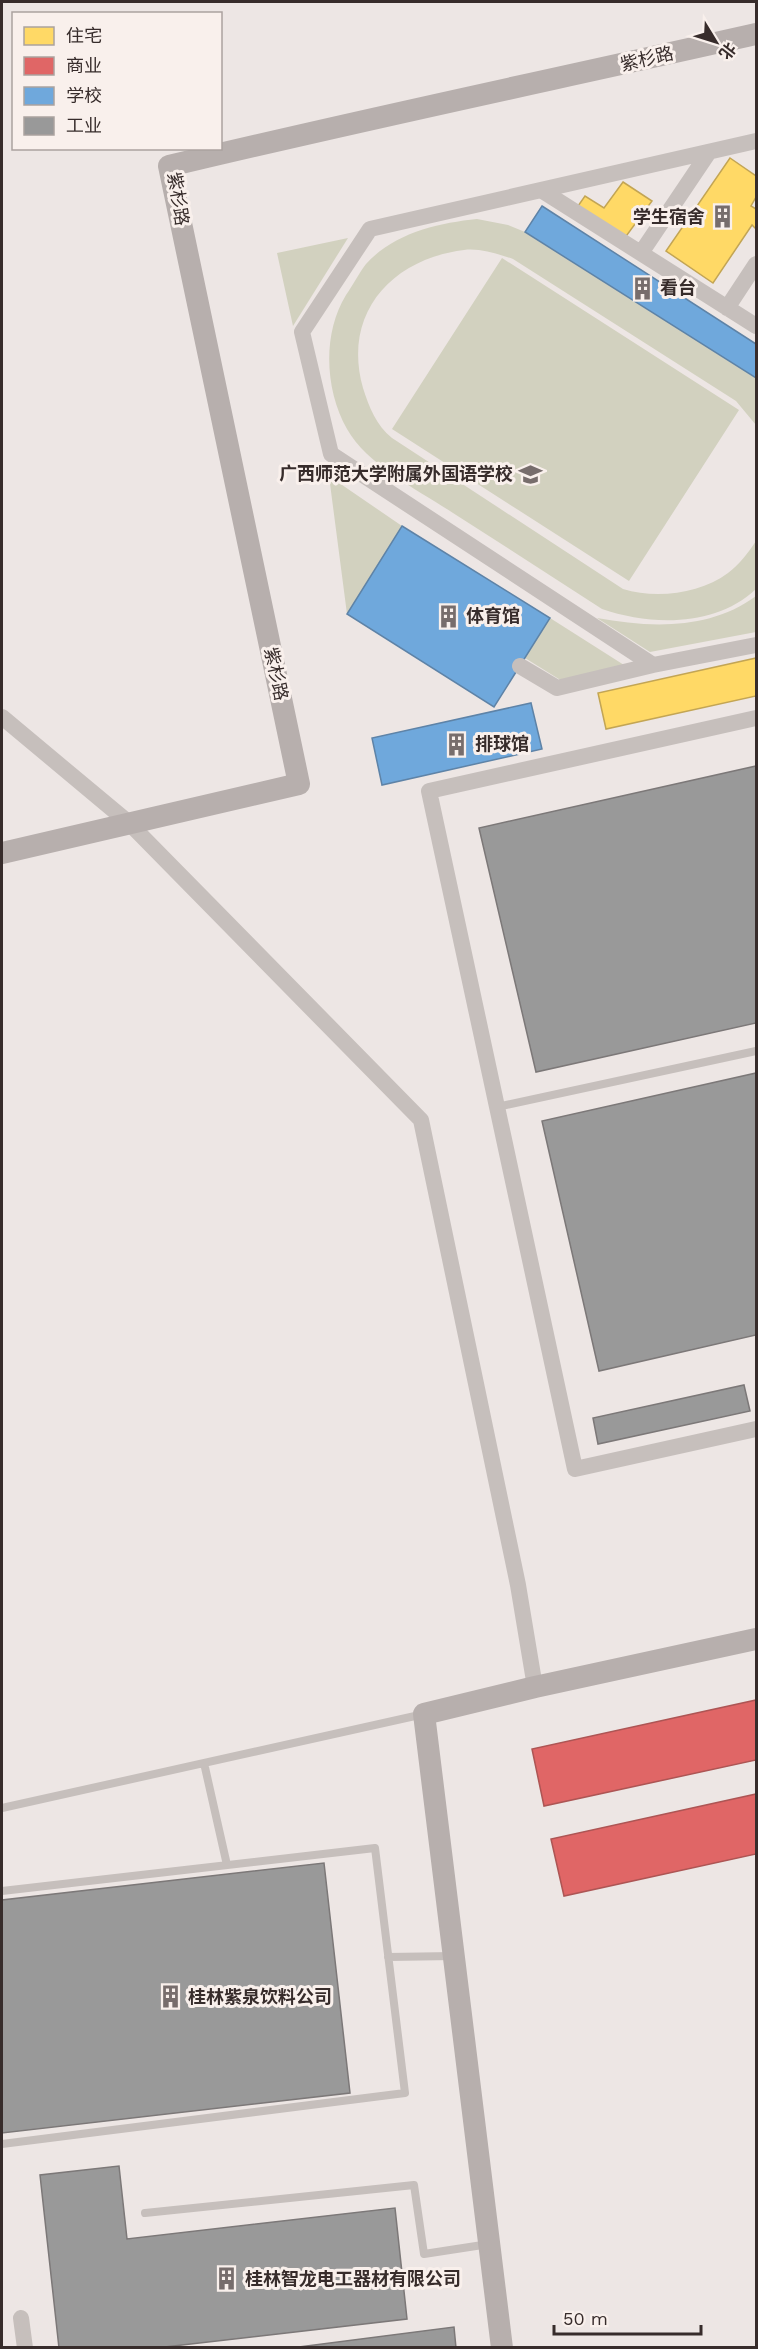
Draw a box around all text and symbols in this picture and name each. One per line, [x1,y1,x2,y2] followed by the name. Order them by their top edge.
[12,12,222,150] legend
[686,12,746,72] north arrow
[66,25,102,46] text: 住宅
[715,39,740,63] text: 北
[618,42,676,75] street label: 紫杉路
[66,55,102,76] text: 商业
[66,85,102,106] text: 学校
[66,115,102,136] text: 工业
[164,171,193,227] street label: 紫杉路
[710,204,736,230] building icon: 学生宿舍
[633,206,705,227] place label: 学生宿舍
[629,275,655,301] building icon: 看台
[660,277,696,298] place label: 看台
[518,461,544,487] school or university icon: 广西师范大学附属外国语学校
[279,463,513,484] place label: 广西师范大学附属外国语学校
[435,603,461,629] building icon: 体育馆
[466,605,520,626] place label: 体育馆
[261,645,292,702] street label: 紫杉路
[444,731,470,757] building icon: 排球馆
[475,733,529,754] place label: 排球馆
[157,1984,183,2010] building icon: 桂林紫泉饮料公司
[188,1986,332,2007] place label: 桂林紫泉饮料公司
[214,2266,240,2292] building icon: 桂林智龙电工器材有限公司
[245,2268,461,2289] place label: 桂林智龙电工器材有限公司
[554,2298,701,2336] scale bar
[563,2308,608,2329] text: 50 m

